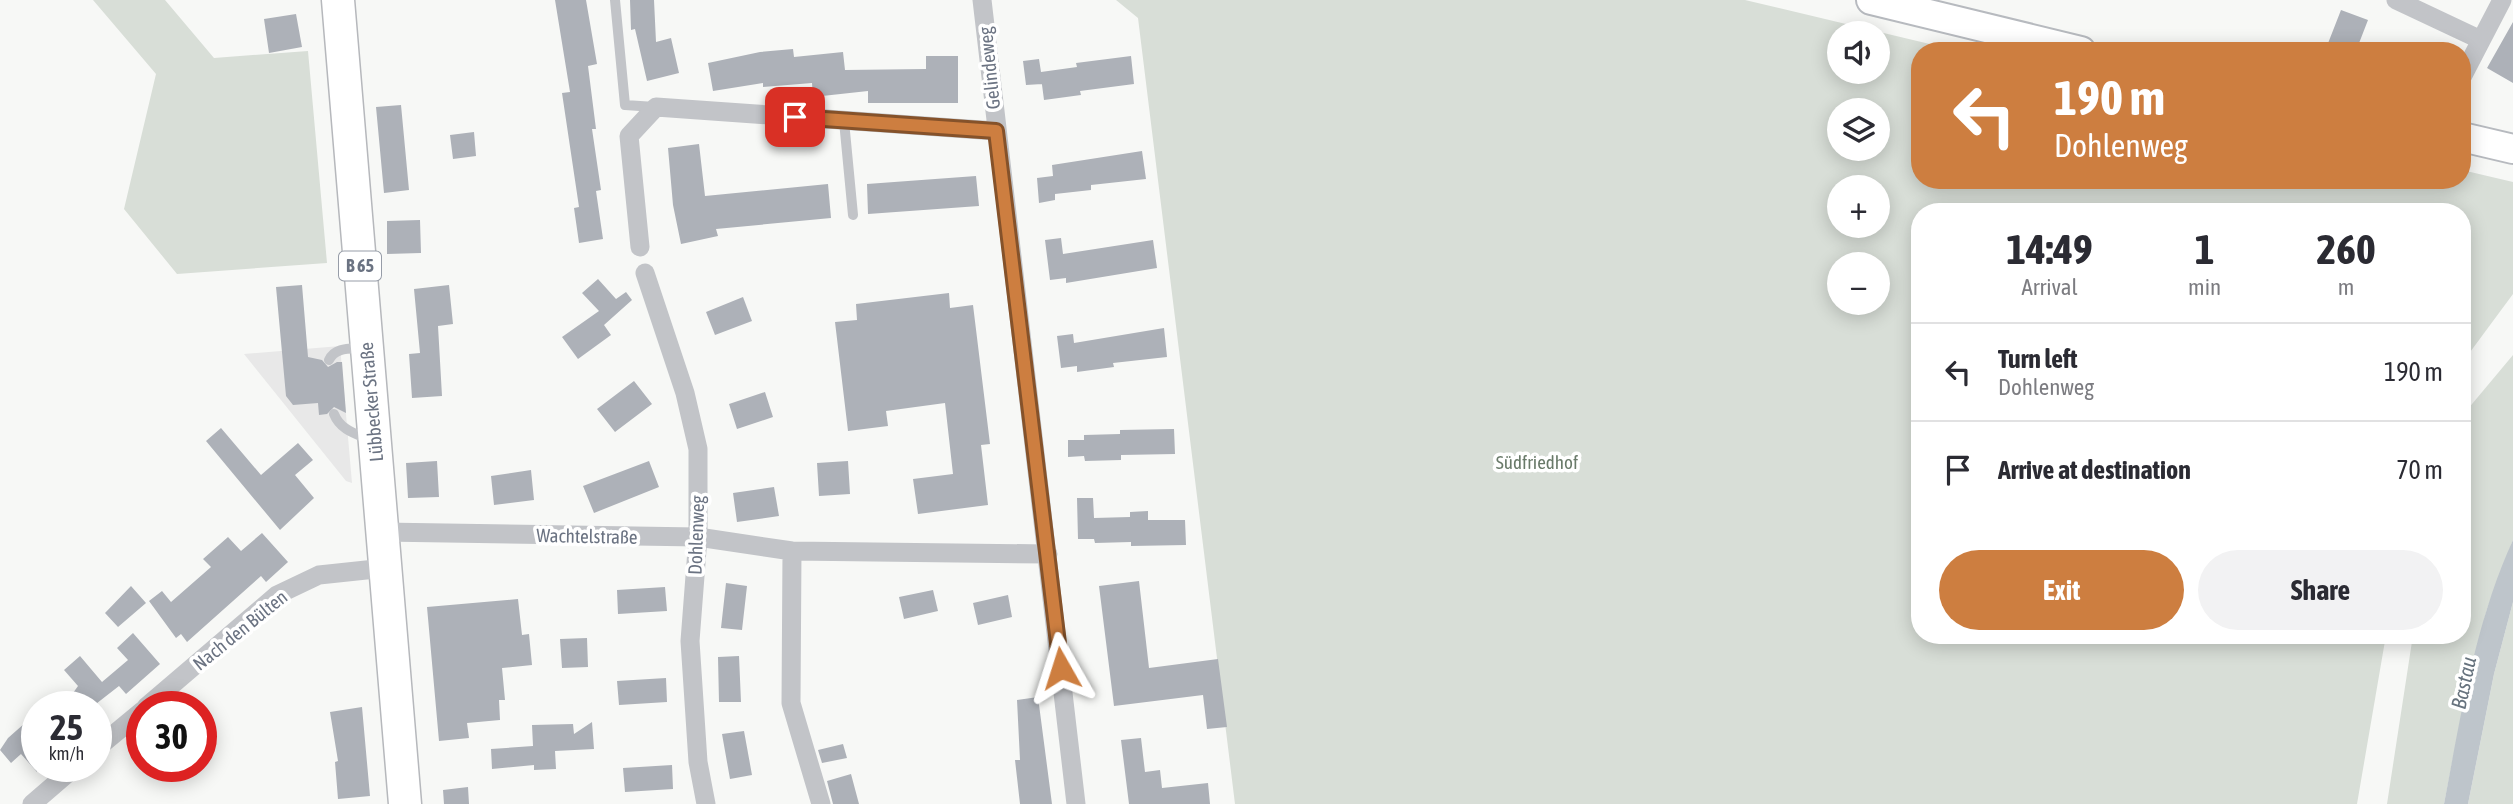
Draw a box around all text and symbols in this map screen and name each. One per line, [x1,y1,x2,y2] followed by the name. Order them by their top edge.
[1827,21,1890,315] map controls
[1827,21,1890,84] button: sound
[974,25,1004,110] street label: Gelindeweg
[2054,69,2165,125] text: 190 m
[1939,70,2030,161] icon: left
[765,87,825,147] pin
[776,98,814,136] icon: arrive
[1827,98,1890,161] button: layers
[2054,127,2188,164] text: Dohlenweg
[1827,175,1890,238] button: +
[2006,225,2093,273] text: 14:49
[2195,225,2214,273] text: 1
[2316,225,2376,273] text: 260
[339,252,381,280] road number: B 65
[1827,252,1890,315] button: −
[2021,274,2078,300] text: Arrival
[2188,274,2221,300] text: min
[2338,274,2354,300] text: m
[355,341,387,463] street label: Lübbecker Straße
[1998,344,2078,374] text: Turn left
[1939,353,1977,391] icon: left
[2384,357,2443,387] text: 190 m
[1998,374,2094,400] text: Dohlenweg
[1496,451,1578,473] park label: Südfriedhof
[1939,451,1977,489] icon: arrive
[1998,455,2191,485] text: Arrive at destination
[2396,455,2443,485] text: 70 m
[684,494,708,575] street label: Dohlenweg
[536,524,638,548] street label: Wachtelstraße
[1939,550,2184,630] button: Exit
[2198,550,2443,630] button: Share
[189,585,291,675] street label: Nach den Bülten
[1024,631,1098,705] position arrow
[2446,654,2480,711] water label: Bastau
[126,691,217,782] speed limit sign: 30
[50,707,83,747] text: 25
[49,743,84,764] text: km/h

